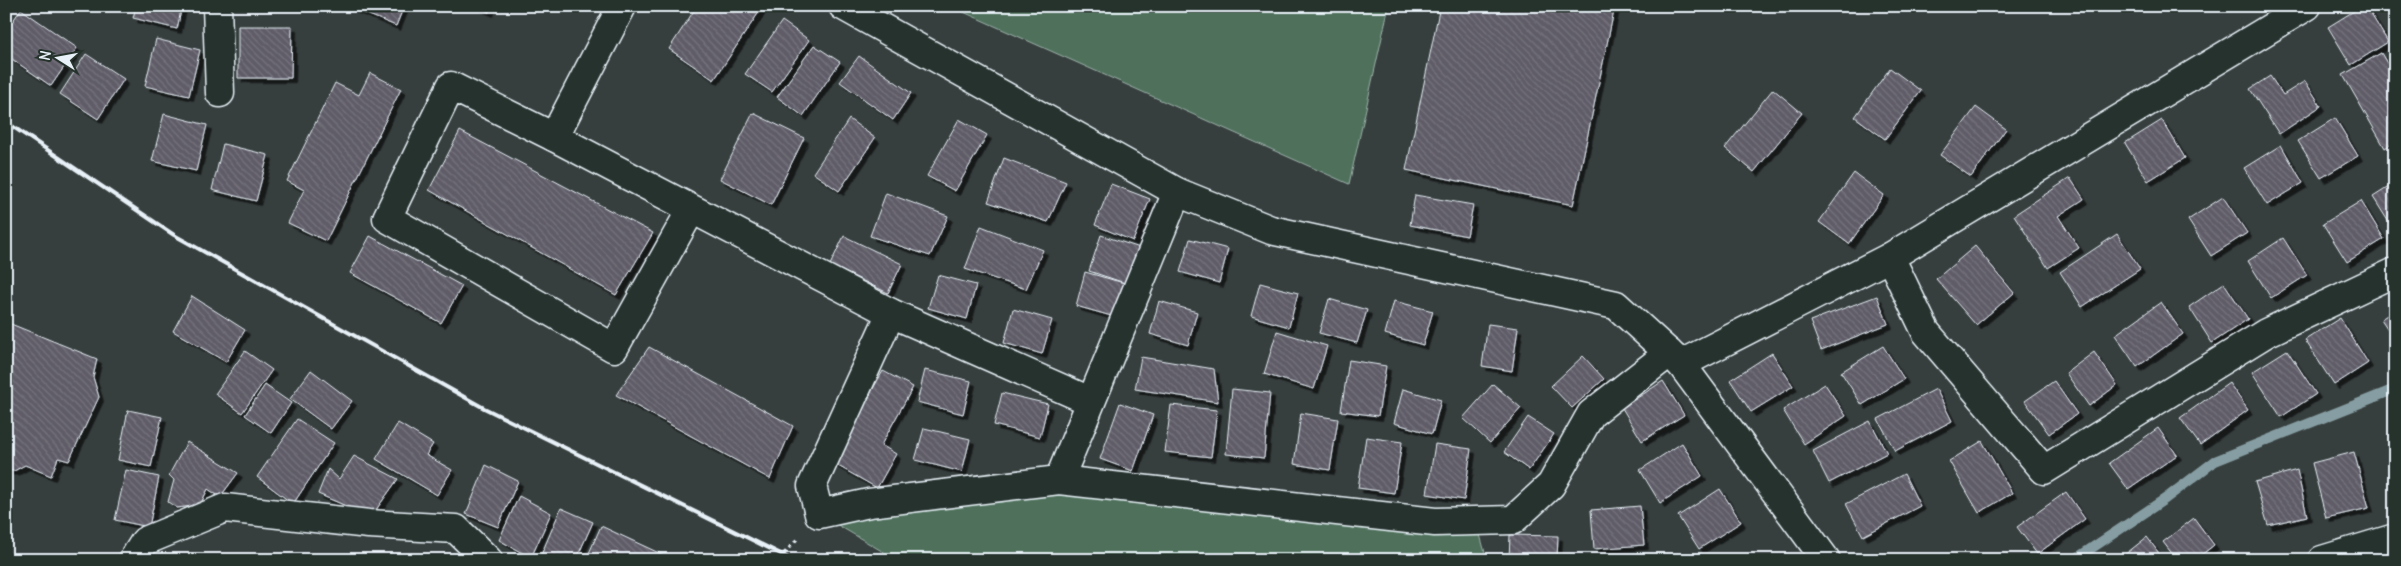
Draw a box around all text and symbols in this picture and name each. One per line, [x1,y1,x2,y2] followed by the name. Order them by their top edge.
[32,32,82,82] north arrow
[35,49,55,62] text: N

